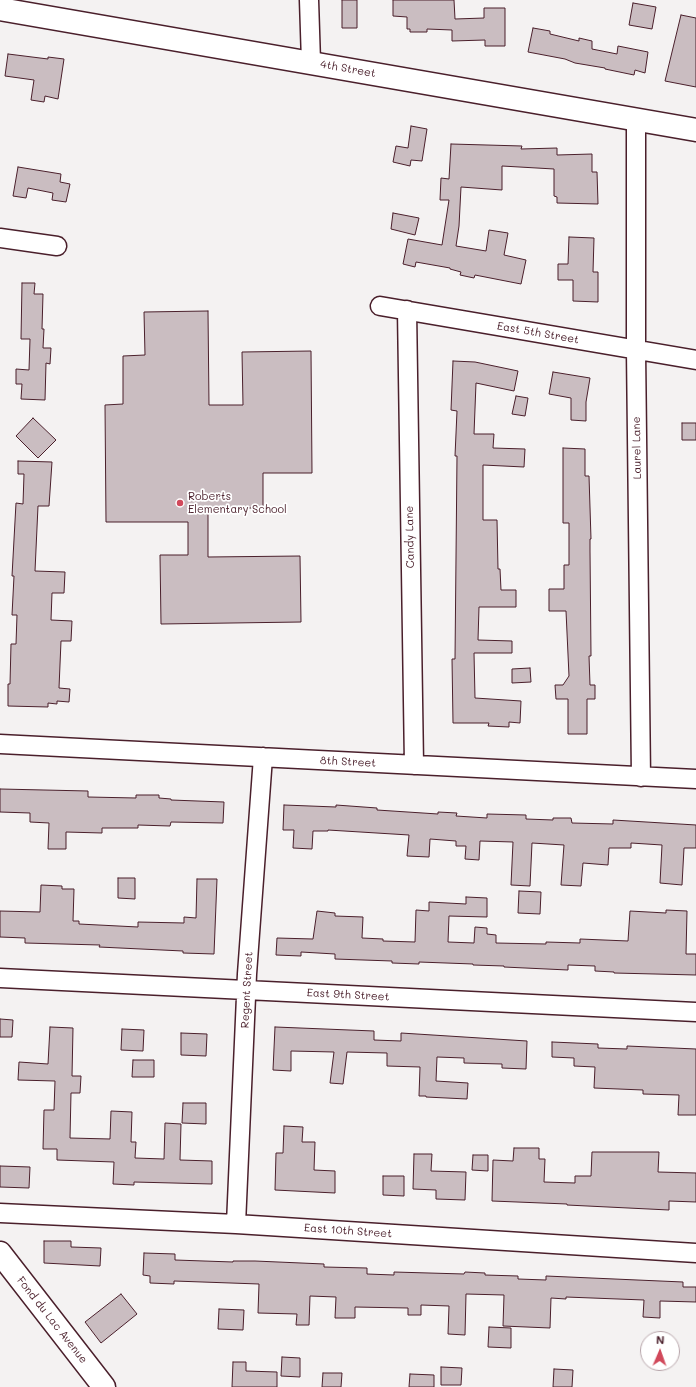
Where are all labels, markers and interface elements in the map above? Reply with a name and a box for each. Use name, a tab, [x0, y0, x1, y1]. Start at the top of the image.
street label: 4th Street	[319, 58, 377, 80]
street label: East 5th Street	[496, 319, 580, 347]
street label: Laurel Lane	[630, 416, 644, 480]
place label: Roberts Elementary School	[188, 490, 287, 516]
marker: Roberts Elementary School	[175, 498, 185, 508]
street label: Candy Lane	[403, 506, 417, 568]
street label: 8th Street	[320, 754, 376, 770]
street label: Regent Street	[238, 951, 256, 1029]
street label: East 9th Street	[306, 986, 390, 1004]
street label: East 10th Street	[304, 1221, 392, 1241]
street label: Fond du Lac Avenue	[14, 1274, 90, 1366]
north arrow	[640, 1331, 680, 1371]
text: N	[656, 1332, 665, 1347]

